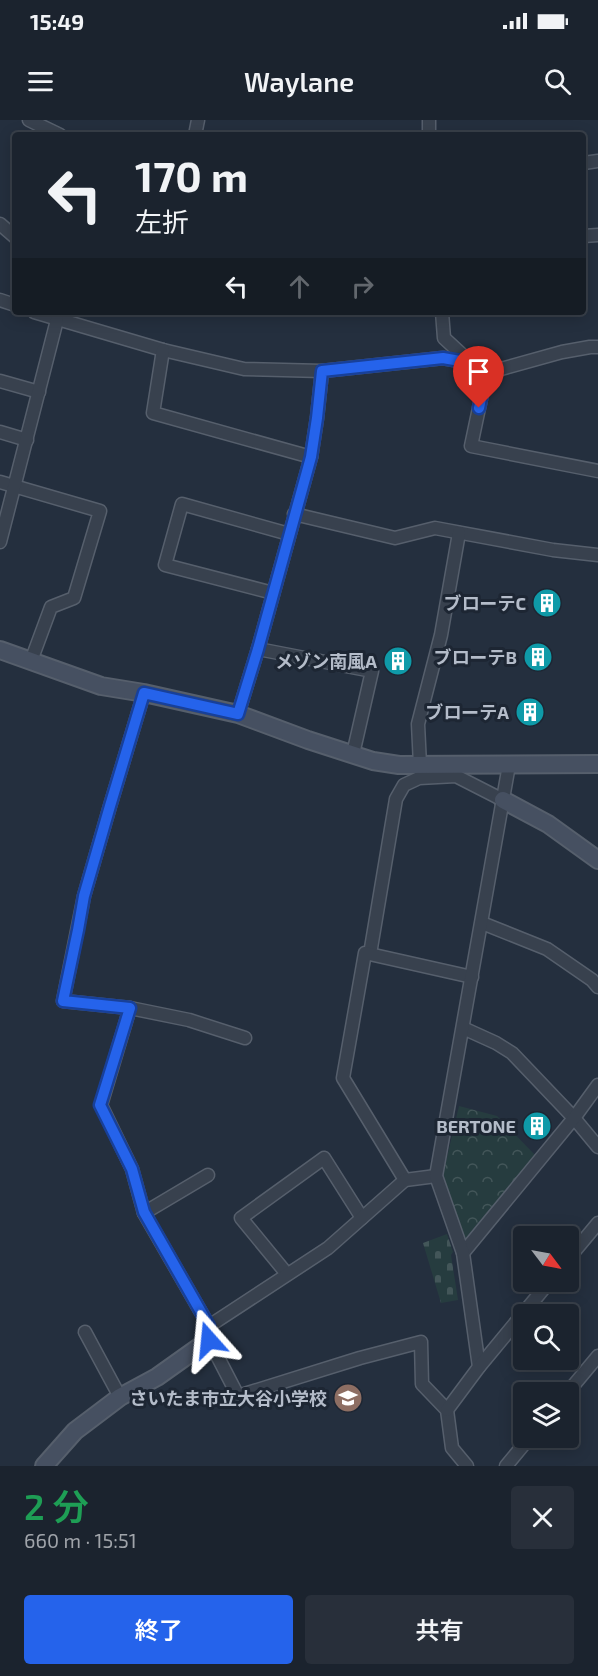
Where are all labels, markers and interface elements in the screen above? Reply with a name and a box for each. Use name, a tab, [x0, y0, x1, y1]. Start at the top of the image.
text: 15:49	[30, 8, 84, 34]
icon: menu	[24, 65, 57, 98]
text: Waylane	[244, 65, 354, 97]
icon: search	[541, 65, 574, 98]
text: 170 m	[135, 150, 248, 200]
icon: left	[36, 156, 114, 234]
text: 左折	[135, 205, 189, 237]
icon: left	[220, 270, 253, 303]
icon: ahead	[283, 270, 316, 303]
icon: right	[346, 270, 379, 303]
pin	[453, 346, 504, 408]
icon: arrive	[462, 355, 495, 388]
building icon: ブローテC	[531, 587, 563, 619]
place label: ブローテC	[443, 592, 526, 614]
building icon: ブローテB	[522, 641, 554, 673]
building icon: メゾン南風A	[382, 645, 414, 677]
place label: ブローテB	[433, 646, 517, 668]
place label: メゾン南風A	[275, 650, 377, 672]
building icon: ブローテA	[514, 696, 546, 728]
place label: ブローテA	[425, 701, 509, 723]
building icon: BERTONE	[521, 1110, 553, 1142]
place label: BERTONE	[436, 1115, 516, 1137]
north arrow	[513, 1226, 579, 1292]
map controls	[513, 1226, 579, 1448]
button: search	[513, 1304, 579, 1370]
position arrow	[177, 1308, 241, 1372]
school or university icon: さいたま市立大谷小学校	[332, 1382, 364, 1414]
button: layers	[513, 1382, 579, 1448]
place label: さいたま市立大谷小学校	[130, 1387, 327, 1409]
text: 2 分	[24, 1484, 89, 1527]
button: close	[511, 1486, 574, 1549]
text: 660 m · 15:51	[24, 1528, 137, 1552]
button: 終了	[24, 1595, 293, 1664]
button: 共有	[305, 1595, 574, 1664]

